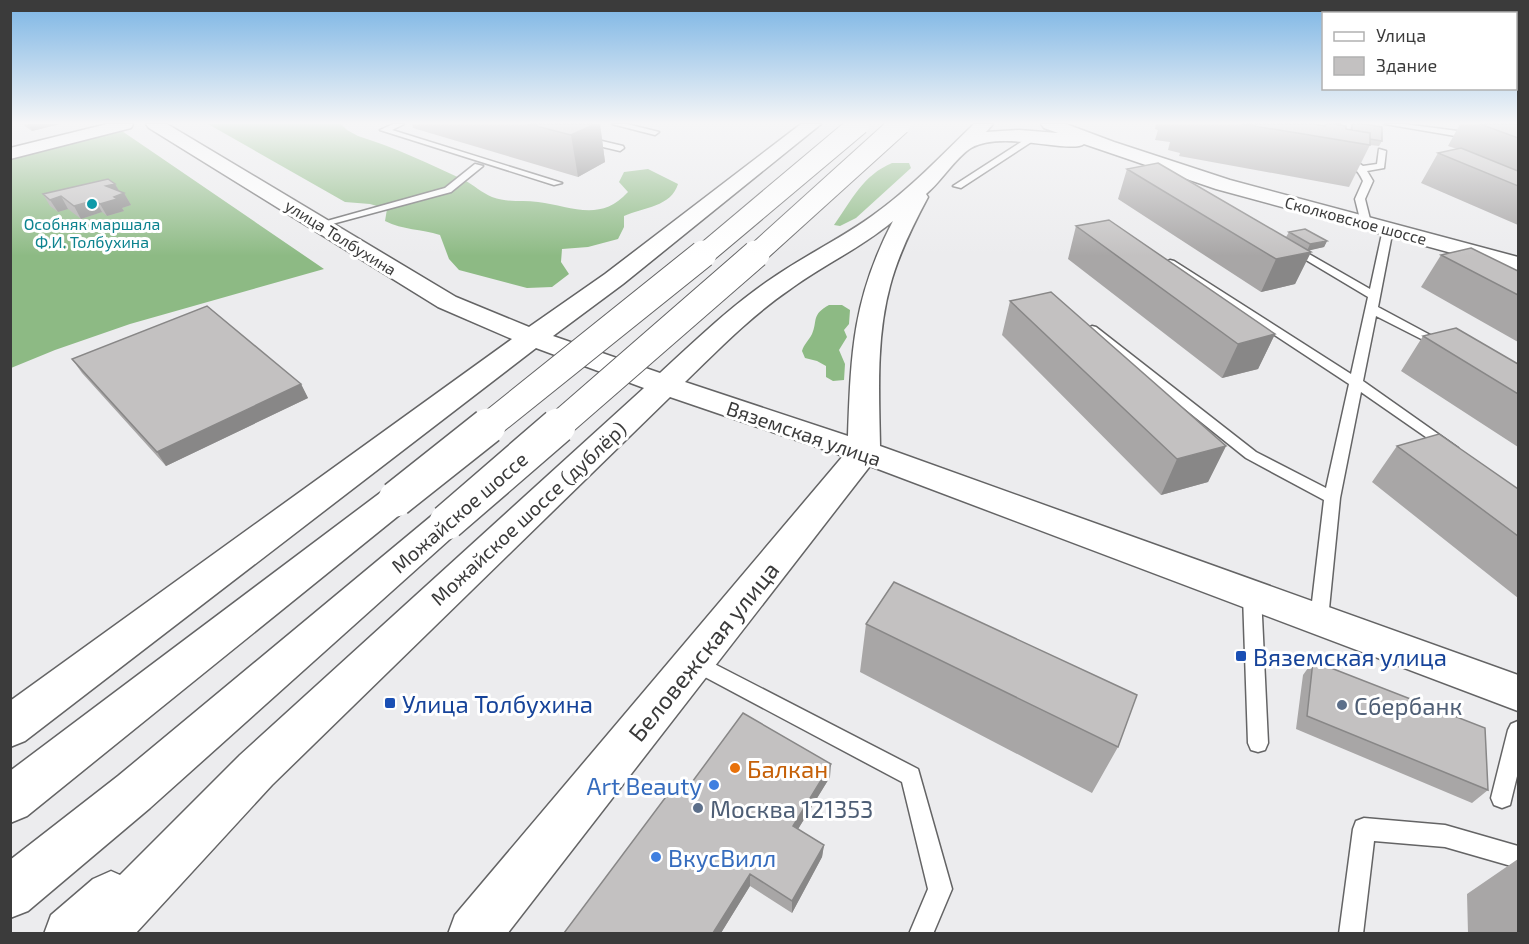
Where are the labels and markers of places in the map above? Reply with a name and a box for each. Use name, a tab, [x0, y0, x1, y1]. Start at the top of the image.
marker: Особняк маршала Ф.И. Толбухина	[85, 197, 99, 211]
place label: Особняк маршала Ф.И. Толбухина	[24, 214, 160, 252]
place label: Вяземская улица	[1253, 642, 1447, 672]
marker: Вяземская улица	[1234, 649, 1248, 663]
place label: Улица Толбухина	[402, 689, 593, 719]
place label: Сбербанк	[1354, 691, 1462, 720]
marker: Улица Толбухина	[383, 696, 397, 710]
marker: Сбербанк	[1335, 698, 1349, 712]
place label: Балкан	[747, 754, 828, 783]
marker: Балкан	[728, 761, 742, 775]
place label: Art Beauty	[586, 771, 702, 800]
marker: Art Beauty	[707, 778, 721, 792]
place label: Москва 121353	[710, 794, 873, 823]
marker: Москва 121353	[691, 801, 705, 815]
place label: ВкусВилл	[668, 843, 776, 873]
marker: ВкусВилл	[649, 850, 663, 864]

